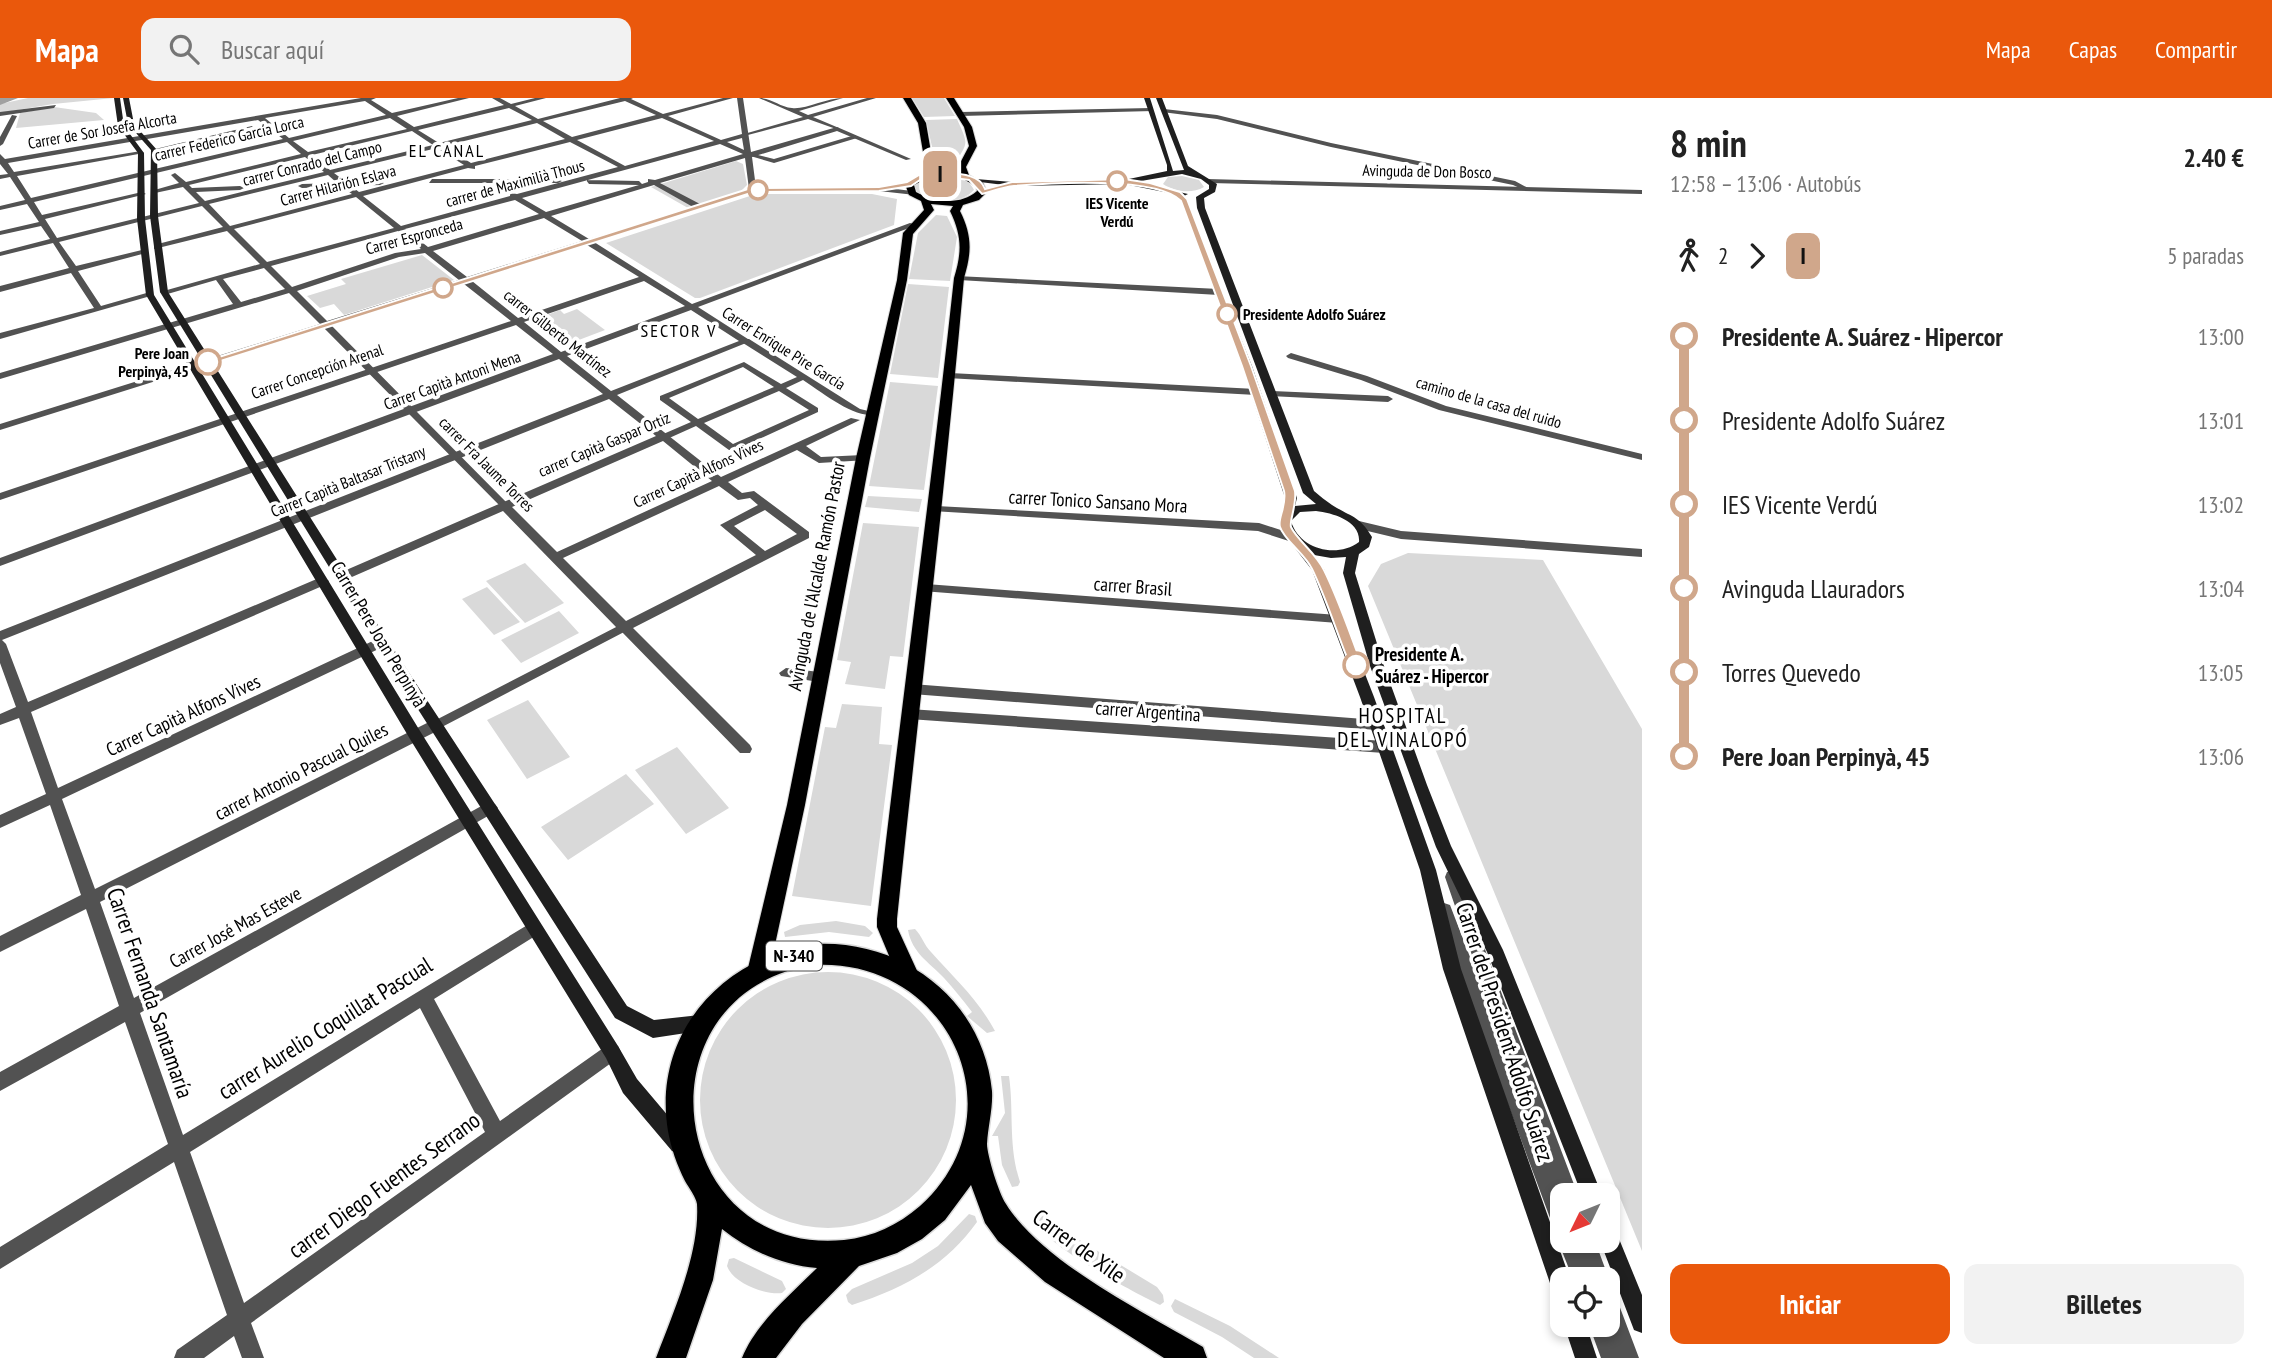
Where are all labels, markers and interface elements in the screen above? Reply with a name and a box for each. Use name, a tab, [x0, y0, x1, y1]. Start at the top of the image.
search box	[141, 18, 631, 81]
text: Mapa	[35, 28, 99, 71]
icon: search	[165, 30, 203, 68]
text: Buscar aquí	[221, 33, 324, 66]
text: Mapa	[1986, 34, 2031, 65]
text: Capas	[2069, 34, 2117, 65]
text: Compartir	[2155, 34, 2237, 65]
street label: Carrer de Sor Josefa Alcorta	[26, 107, 178, 153]
street label: carrer Federico García Lorca	[152, 111, 306, 165]
text: 8 min	[1670, 118, 1747, 167]
street label: carrer Conrado del Campo	[240, 136, 384, 190]
district label: EL CANAL	[409, 139, 485, 162]
text: 2.40 €	[2183, 141, 2244, 174]
line badge: I	[917, 151, 963, 197]
street label: carrer de Maximilià Thous	[443, 155, 587, 211]
text: I	[937, 158, 943, 189]
street label: Carrer Hilarión Eslava	[278, 160, 398, 210]
street label: Avinguda de Don Bosco	[1362, 160, 1492, 182]
text: 12:58 – 13:06 · Autobús	[1670, 169, 1861, 198]
marker: IES Vicente Verdú	[1107, 171, 1127, 191]
unlabelled marker	[748, 180, 768, 200]
place label: IES Vicente Verdú	[1085, 193, 1149, 231]
street label: Carrer Espronceda	[363, 213, 465, 259]
icon: walk	[1670, 237, 1708, 275]
icon: forward	[1738, 237, 1776, 275]
text: I	[1800, 240, 1806, 271]
text: 2	[1718, 241, 1728, 270]
text: 5 paradas	[2167, 241, 2244, 270]
unlabelled marker	[433, 278, 453, 298]
street label: carrer Gilberto Martínez	[500, 285, 616, 382]
street label: Carrer Enrique Pire García	[719, 302, 849, 394]
marker: Presidente Adolfo Suárez	[1217, 304, 1237, 324]
place label: Presidente Adolfo Suárez	[1243, 304, 1386, 324]
district label: SECTOR V	[641, 319, 717, 342]
text: Presidente A. Suárez - Hipercor	[1722, 320, 2003, 353]
text: 13:00	[2198, 322, 2244, 351]
street label: Carrer Concepción Arenal	[248, 339, 386, 403]
place label: Pere Joan Perpinyà, 45	[118, 343, 189, 381]
street label: Carrer Capità Antoni Mena	[381, 346, 523, 414]
marker: Pere Joan Perpinyà, 45	[195, 349, 221, 375]
street label: camino de la casa del ruido	[1414, 372, 1564, 432]
text: Presidente Adolfo Suárez	[1722, 404, 1945, 437]
text: 13:01	[2198, 406, 2244, 435]
street label: carrer Capità Gaspar Ortiz	[535, 407, 673, 481]
street label: carrer Fra Jaume Torres	[435, 412, 539, 516]
street label: Carrer Capità Alfons Vives	[630, 434, 766, 512]
street label: Carrer Capità Baltasar Tristany	[268, 441, 428, 521]
street label: Avinguda de l'Alcalde Ramón Pastor	[782, 458, 850, 693]
street label: carrer Tonico Sansano Mora	[1008, 484, 1188, 518]
text: IES Vicente Verdú	[1722, 488, 1878, 521]
text: 13:02	[2198, 490, 2244, 519]
street label: Carrer Pere Joan Perpinyà	[326, 557, 432, 711]
street label: carrer Brasil	[1093, 571, 1174, 601]
text: Avinguda Llauradors	[1722, 572, 1905, 605]
text: 13:04	[2198, 574, 2244, 603]
place label: Presidente A. Suárez - Hipercor	[1375, 642, 1489, 688]
marker: Presidente A. Suárez - Hipercor	[1343, 652, 1369, 678]
text: Torres Quevedo	[1722, 656, 1861, 689]
text: 13:05	[2198, 658, 2244, 687]
street label: Carrer Capità Alfons Vives	[102, 669, 264, 761]
street label: carrer Argentina	[1095, 695, 1201, 727]
district label: HOSPITAL DEL VINALOPÓ	[1337, 702, 1469, 753]
street label: carrer Antonio Pascual Quiles	[210, 717, 392, 825]
text: Pere Joan Perpinyà, 45	[1722, 740, 1931, 773]
text: 13:06	[2198, 742, 2244, 771]
street label: Carrer José Mas Esteve	[165, 881, 305, 973]
street label: Carrer Fernanda Santamaría	[101, 884, 200, 1102]
street label: Carrer del President Adolfo Suárez	[1450, 899, 1561, 1165]
road number: N-340	[766, 942, 822, 970]
street label: carrer Aurelio Coquillat Pascual	[212, 949, 438, 1105]
street label: carrer Diego Fuentes Serrano	[282, 1105, 485, 1264]
north arrow	[1550, 1183, 1620, 1253]
map controls	[1550, 1183, 1620, 1337]
street label: Carrer de Xile	[1027, 1202, 1131, 1289]
button: Iniciar	[1670, 1264, 1950, 1344]
button: Billetes	[1964, 1264, 2244, 1344]
button: locate	[1550, 1267, 1620, 1337]

